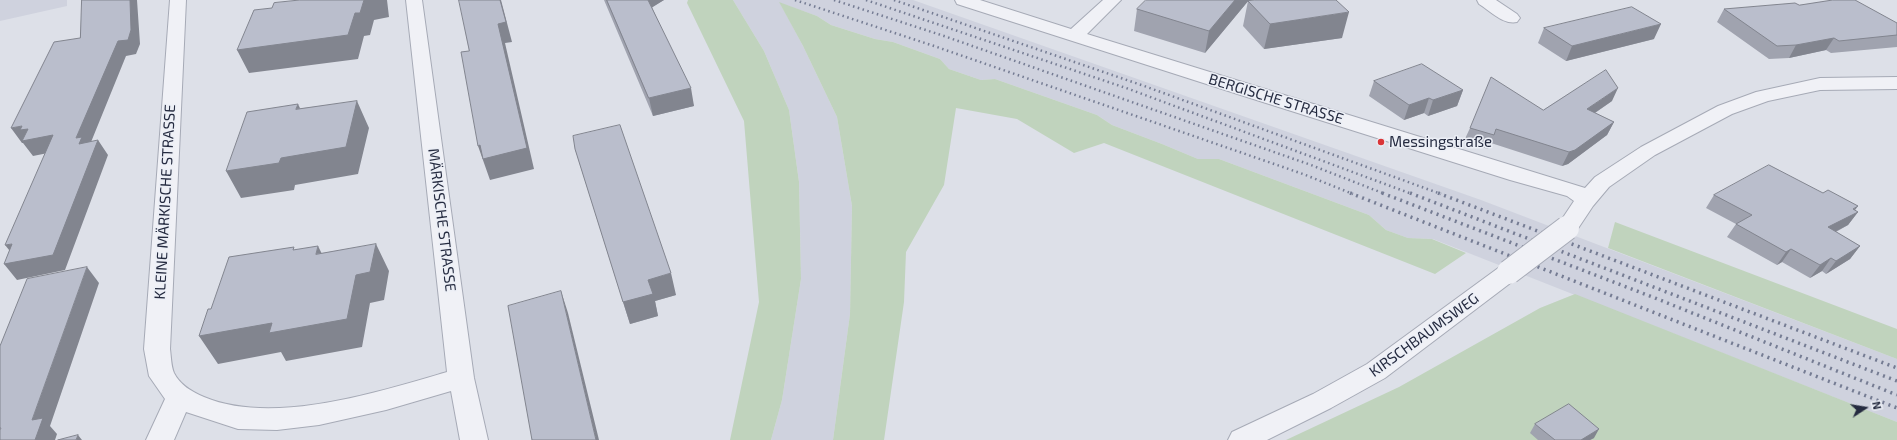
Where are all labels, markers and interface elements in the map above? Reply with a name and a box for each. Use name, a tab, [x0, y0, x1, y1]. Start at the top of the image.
street label: BERGISCHE STRASSE	[1206, 70, 1346, 128]
street label: KLEINE MÄRKISCHE STRASSE	[151, 104, 179, 300]
place label: Messingstraße	[1389, 133, 1492, 151]
marker: Messingstraße	[1376, 137, 1386, 147]
street label: MÄRKISCHE STRASSE	[424, 147, 460, 293]
street label: KIRSCHBAUMSWEG	[1366, 289, 1482, 381]
north arrow	[1845, 388, 1885, 428]
text: N	[1870, 400, 1884, 411]

